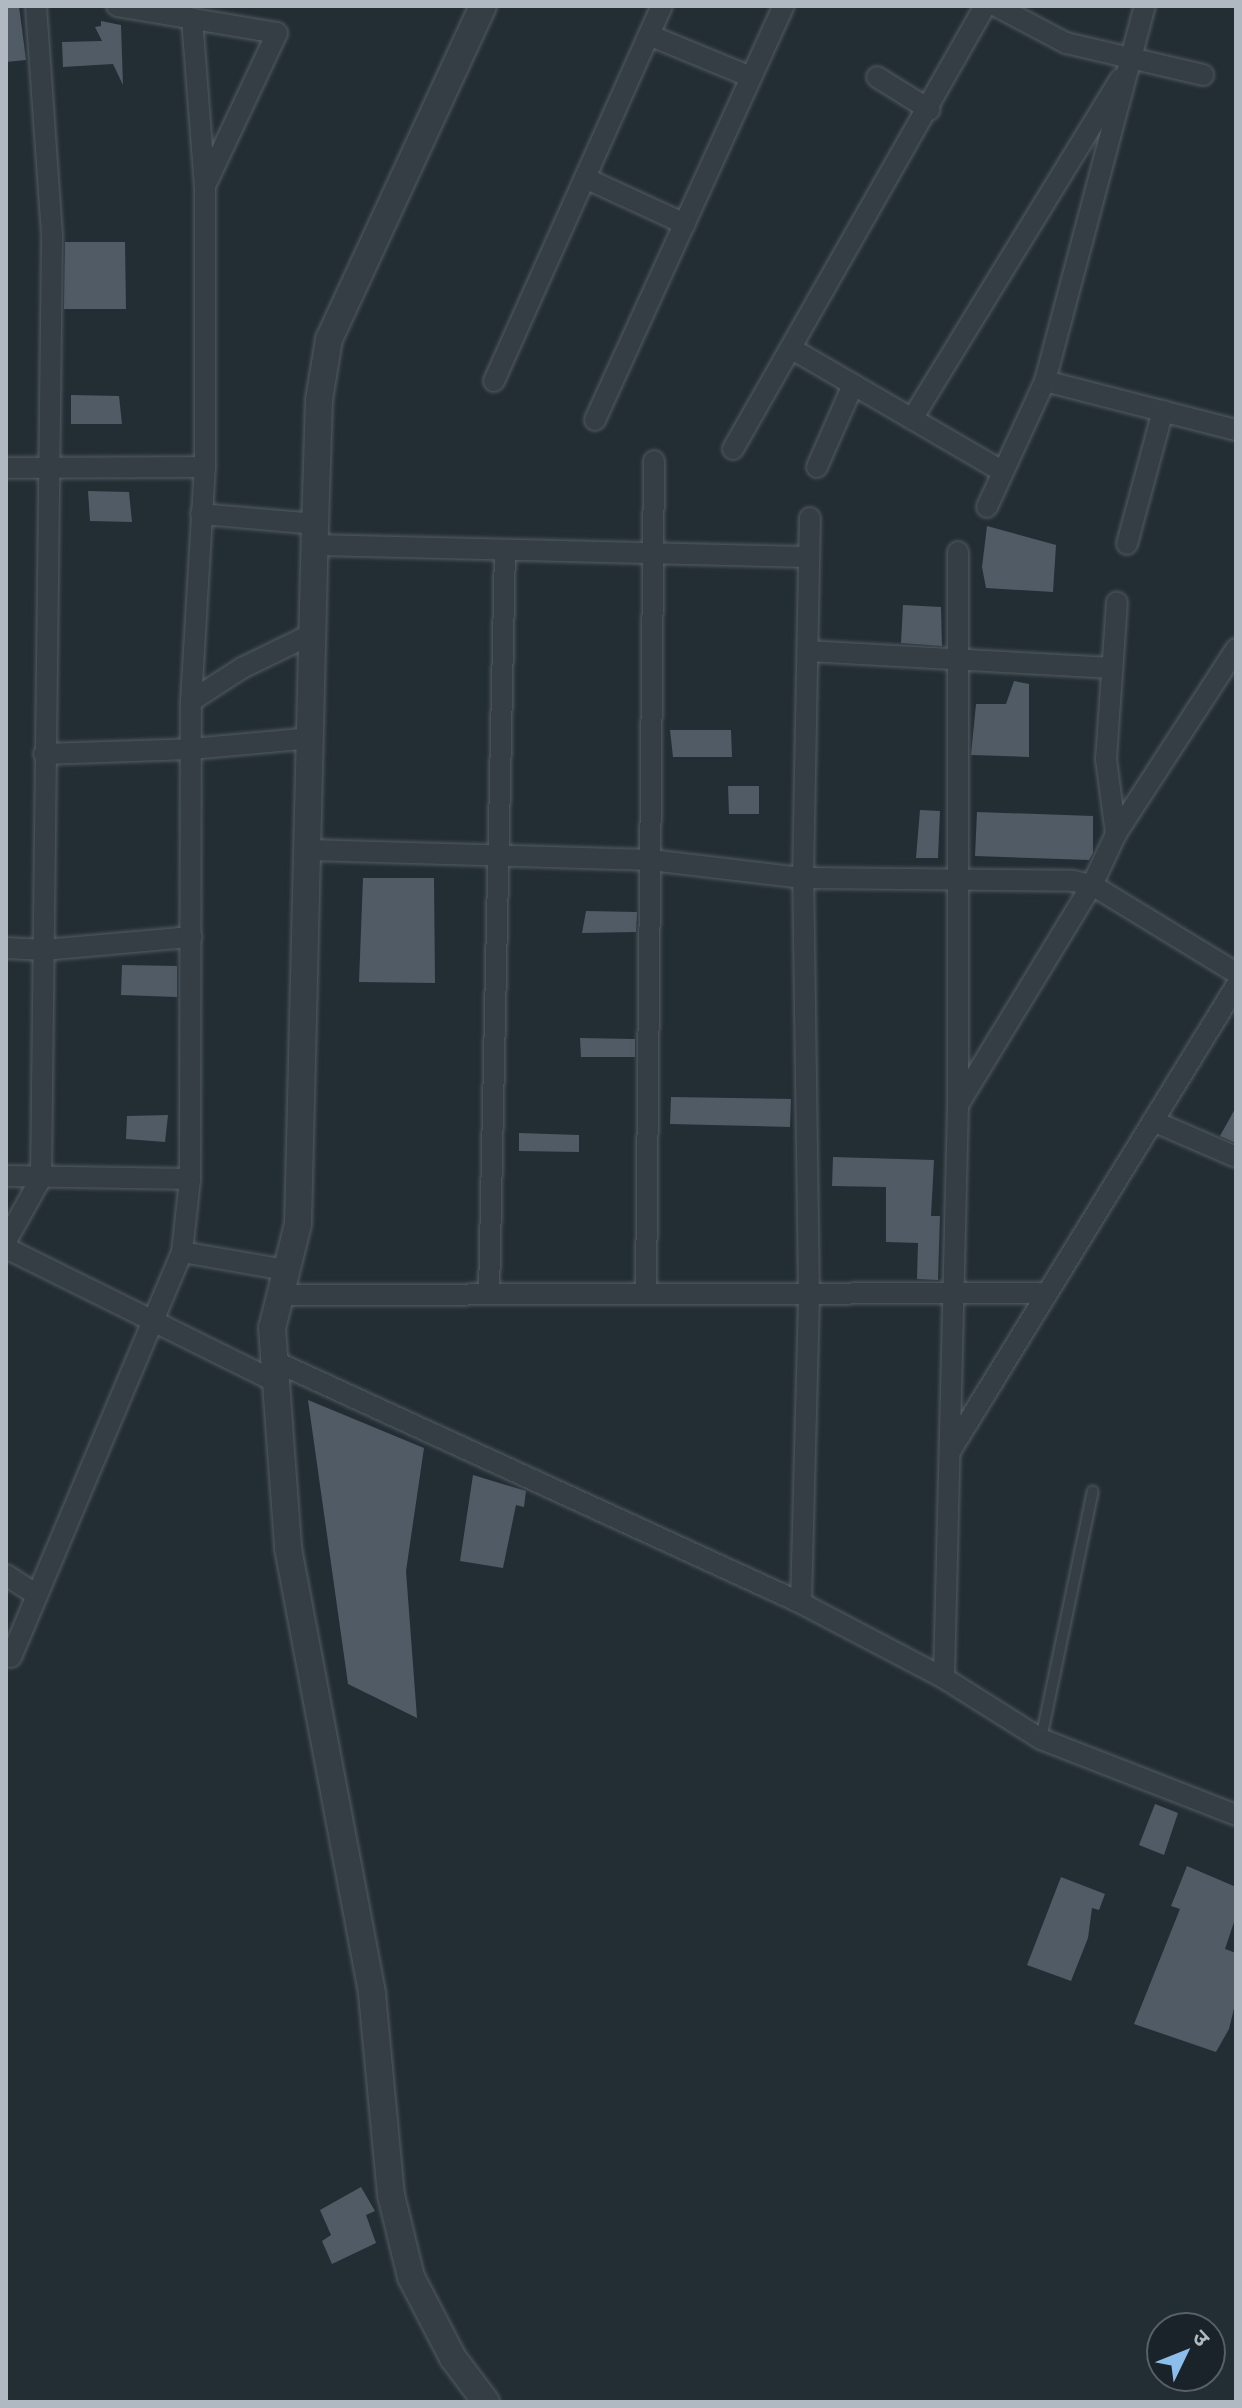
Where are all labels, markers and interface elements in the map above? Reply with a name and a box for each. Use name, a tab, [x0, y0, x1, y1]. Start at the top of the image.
north arrow	[1146, 2312, 1226, 2392]
text: उ	[1187, 2322, 1217, 2352]

